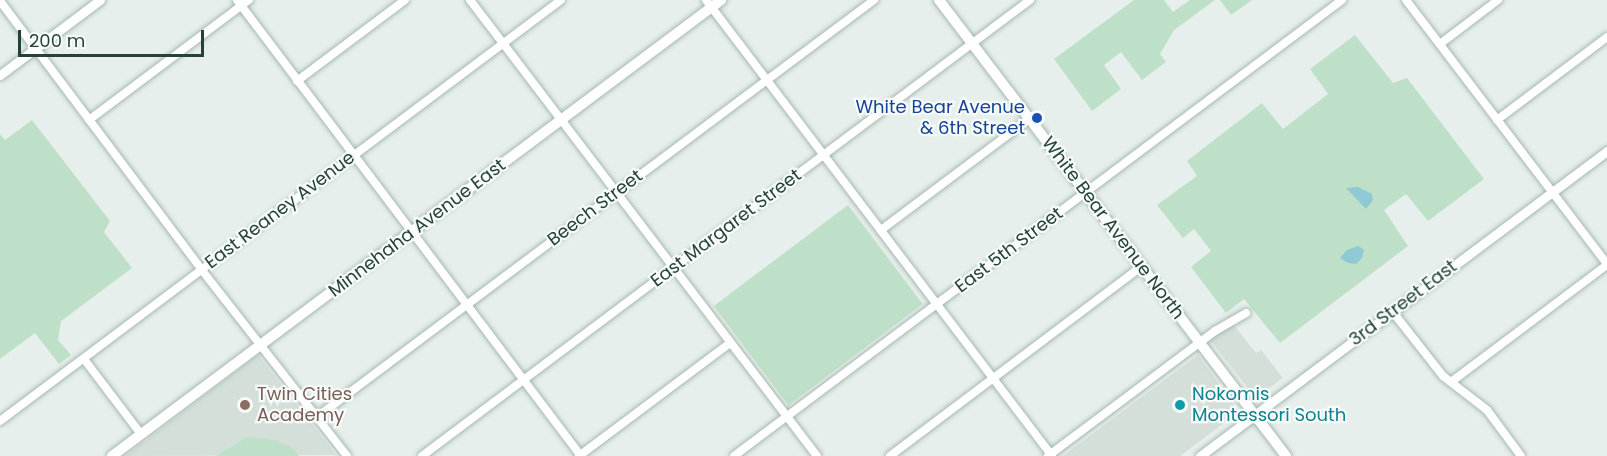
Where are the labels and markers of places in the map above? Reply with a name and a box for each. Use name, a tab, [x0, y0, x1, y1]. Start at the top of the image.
place label: White Bear Avenue & 6th Street	[855, 97, 1025, 140]
marker: White Bear Avenue & 6th Street	[1030, 111, 1044, 125]
place label: Twin Cities Academy	[257, 384, 352, 426]
place label: Nokomis Montessori South	[1192, 384, 1346, 426]
marker: Twin Cities Academy	[238, 398, 252, 412]
marker: Nokomis Montessori South	[1173, 398, 1187, 412]

